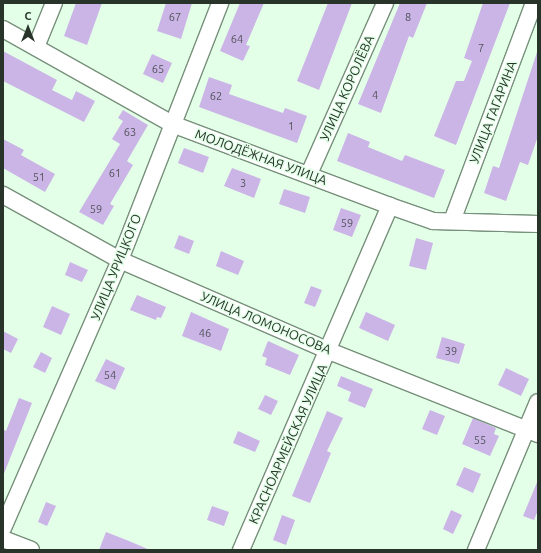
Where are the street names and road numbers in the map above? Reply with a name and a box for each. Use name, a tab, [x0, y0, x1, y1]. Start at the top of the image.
street label: УЛИЦА КОРОЛЁВА	[317, 33, 377, 143]
street label: УЛИЦА ГАГАРИНА	[466, 58, 520, 166]
street label: МОЛОДЁЖНАЯ УЛИЦА	[193, 126, 329, 188]
street label: УЛИЦА УРИЦКОГО	[88, 212, 144, 322]
street label: УЛИЦА ЛОМОНОСОВА	[198, 288, 334, 358]
street label: КРАСНОАРМЕЙСКАЯ УЛИЦА	[246, 362, 330, 526]

